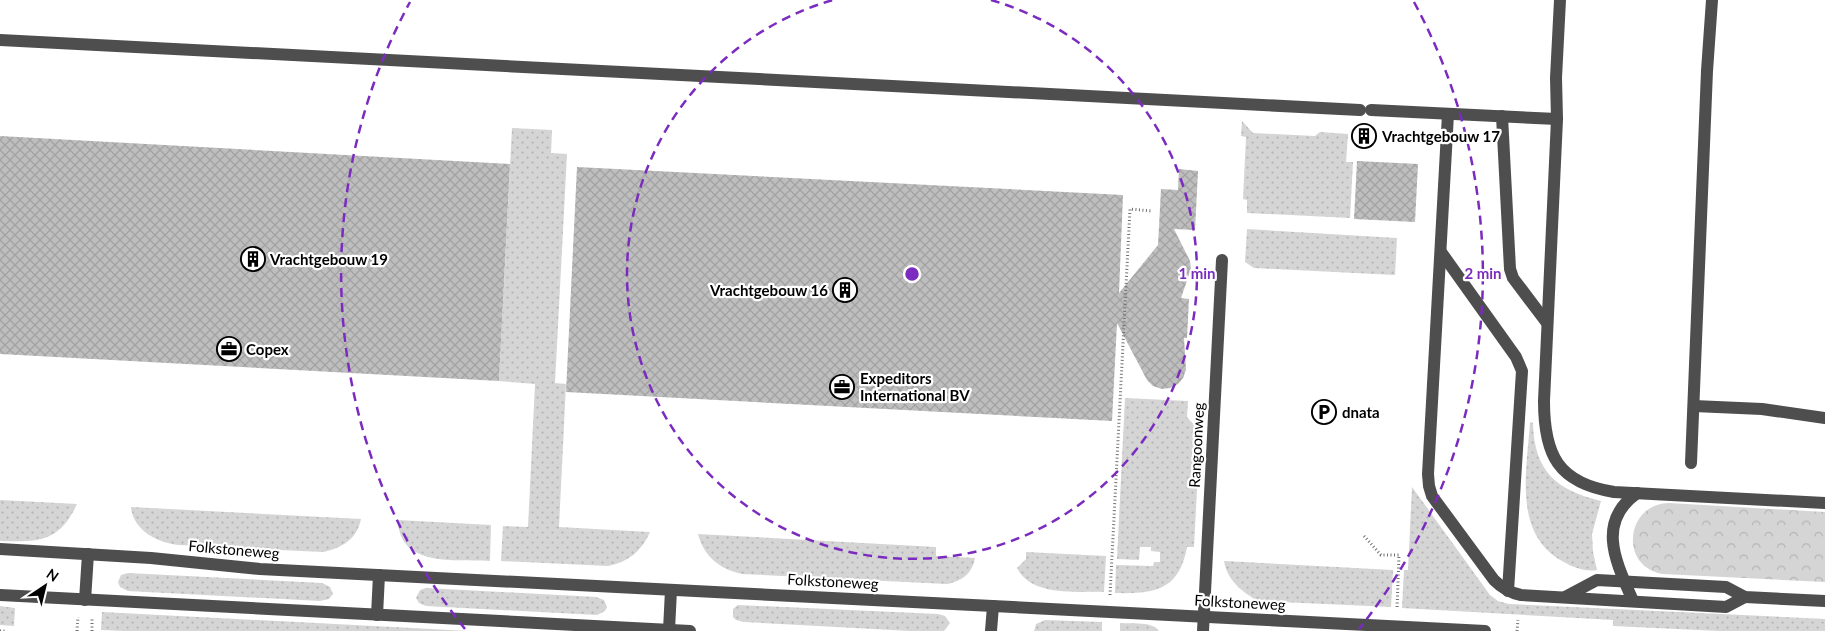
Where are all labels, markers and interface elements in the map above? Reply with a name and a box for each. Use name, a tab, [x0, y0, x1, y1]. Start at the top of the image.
building icon: Vrachtgebouw 17	[1351, 123, 1377, 149]
place label: Vrachtgebouw 17	[1381, 127, 1500, 145]
building icon: Vrachtgebouw 19	[240, 246, 266, 272]
place label: Vrachtgebouw 19	[269, 250, 388, 268]
text: 1 min	[1178, 264, 1216, 282]
text: 2 min	[1464, 264, 1502, 282]
centre of rings	[903, 265, 921, 283]
building icon: Vrachtgebouw 16	[832, 277, 858, 303]
place label: Vrachtgebouw 16	[709, 281, 828, 299]
office icon: Copex	[216, 336, 242, 362]
place label: Copex	[246, 340, 289, 358]
place label: Expeditors International BV	[860, 369, 970, 404]
office icon: Expeditors International BV	[829, 374, 855, 400]
parking icon: dnata	[1311, 399, 1337, 425]
street label: Rangoonweg	[1185, 402, 1207, 488]
place label: dnata	[1342, 403, 1380, 421]
street label: Folkstoneweg	[188, 536, 281, 562]
north arrow	[20, 561, 70, 611]
text: N	[43, 565, 62, 585]
street label: Folkstoneweg	[787, 570, 879, 592]
street label: Folkstoneweg	[1194, 591, 1286, 613]

